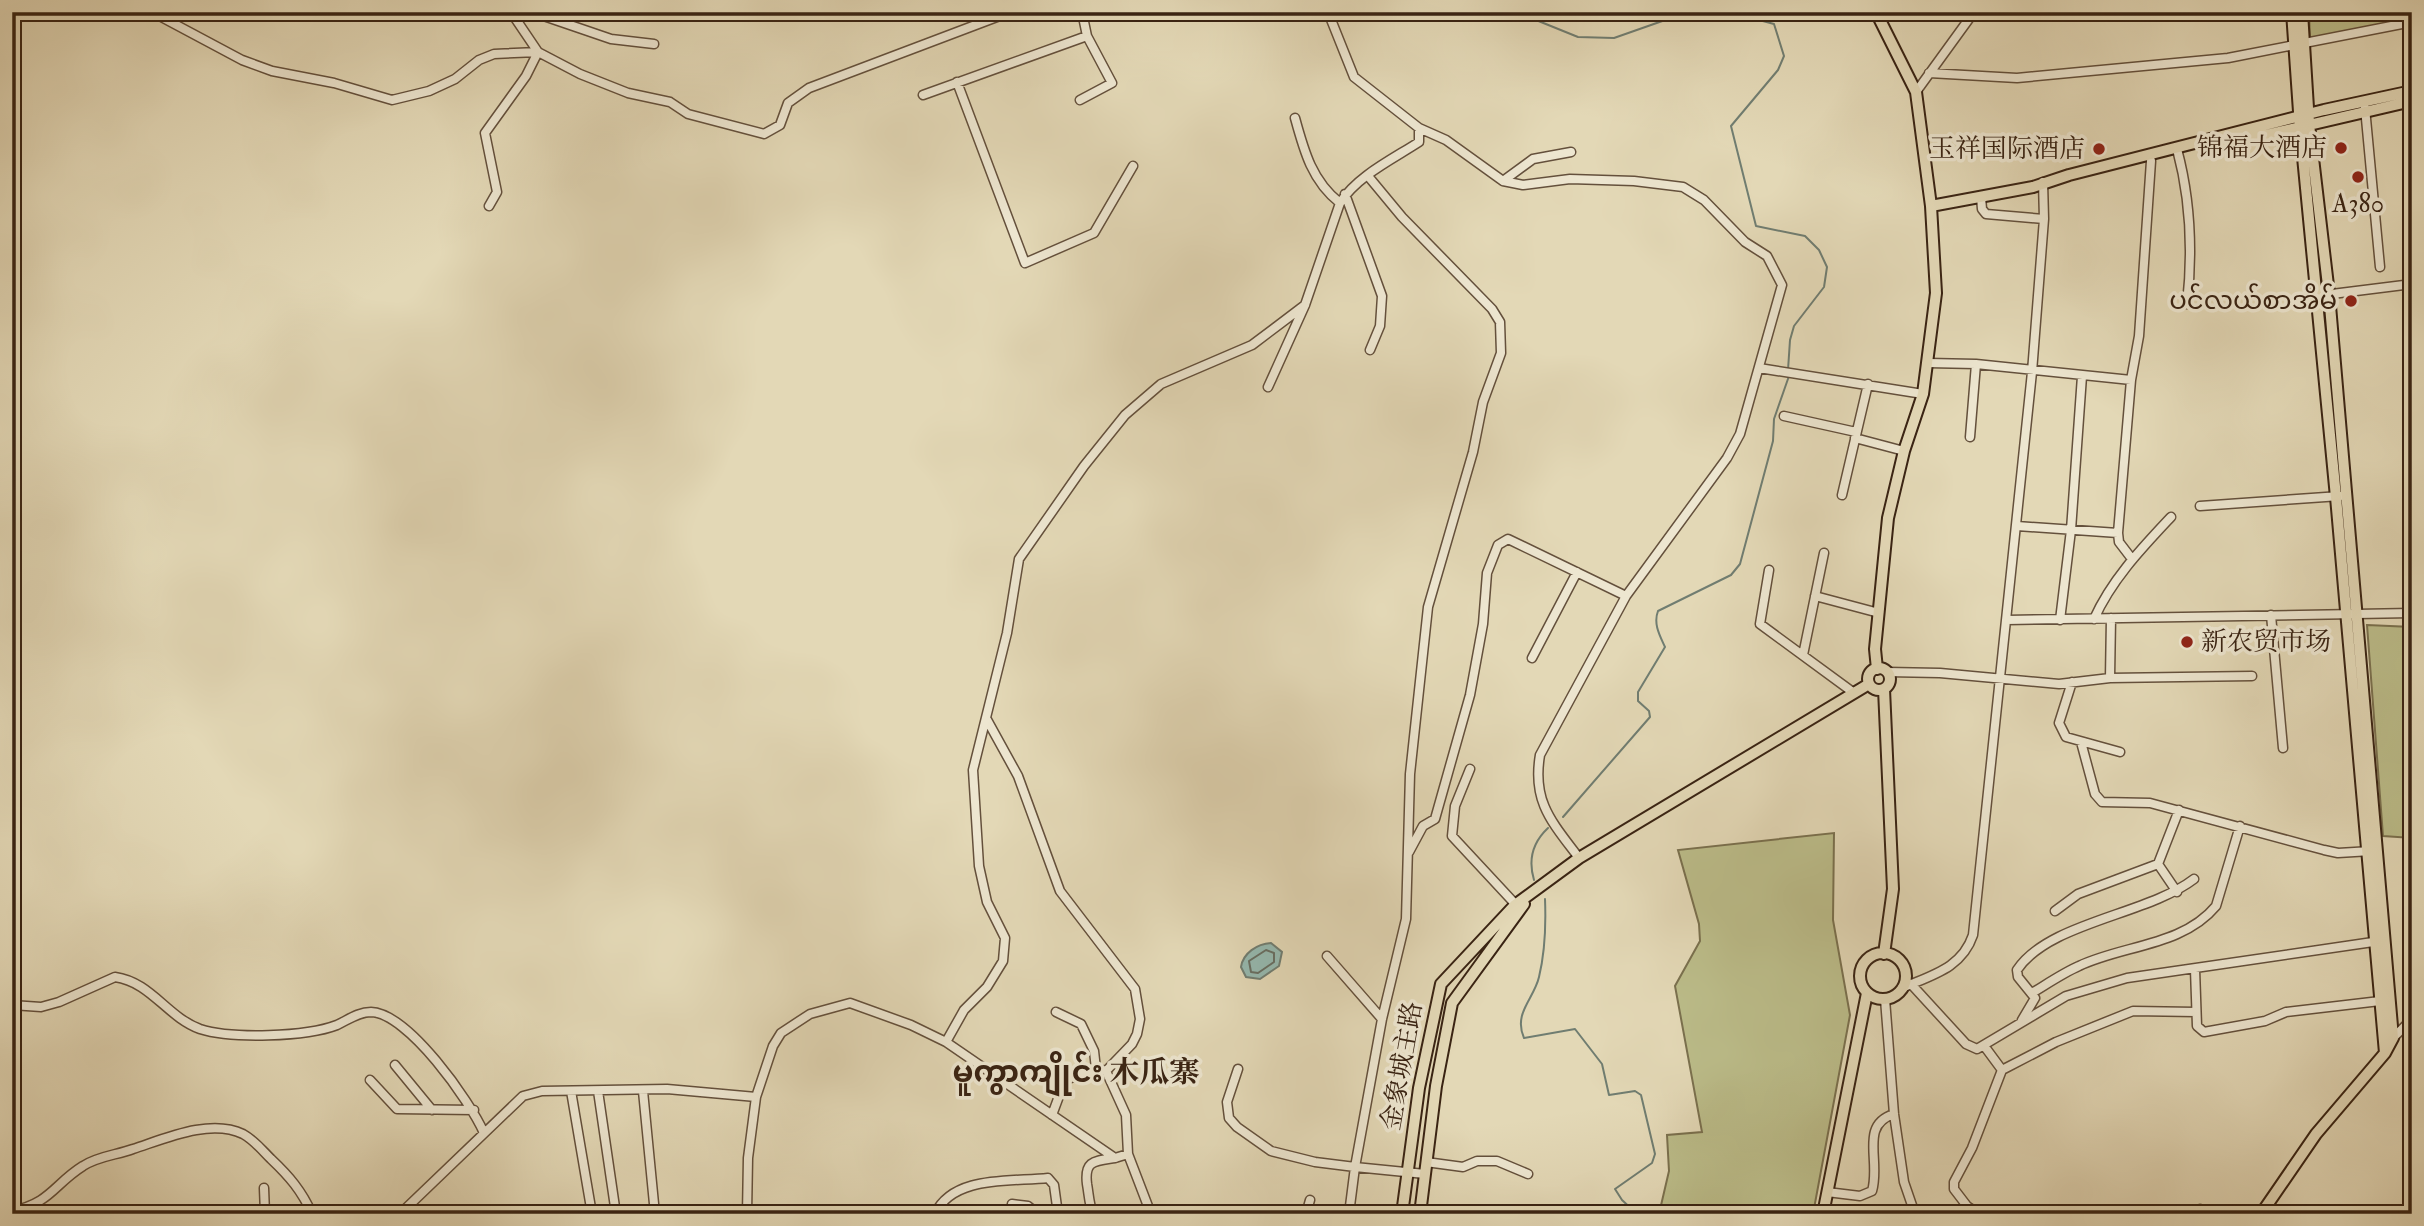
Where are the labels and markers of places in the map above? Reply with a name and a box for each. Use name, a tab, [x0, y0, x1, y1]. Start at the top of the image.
place label: 锦福大酒店	[2197, 132, 2327, 164]
place label: 玉祥国际酒店	[1929, 133, 2085, 165]
marker: 锦福大酒店	[2333, 140, 2349, 156]
marker: 玉祥国际酒店	[2091, 141, 2107, 157]
marker: A380	[2350, 169, 2366, 185]
place label: A380	[2331, 188, 2384, 220]
place label: ပင်လယ်စာအိမ်	[2169, 283, 2337, 317]
marker: ပင်လယ်စာအိမ်	[2343, 293, 2359, 309]
place label: 新农贸市场	[2201, 626, 2331, 658]
marker: 新农贸市场	[2179, 634, 2195, 650]

